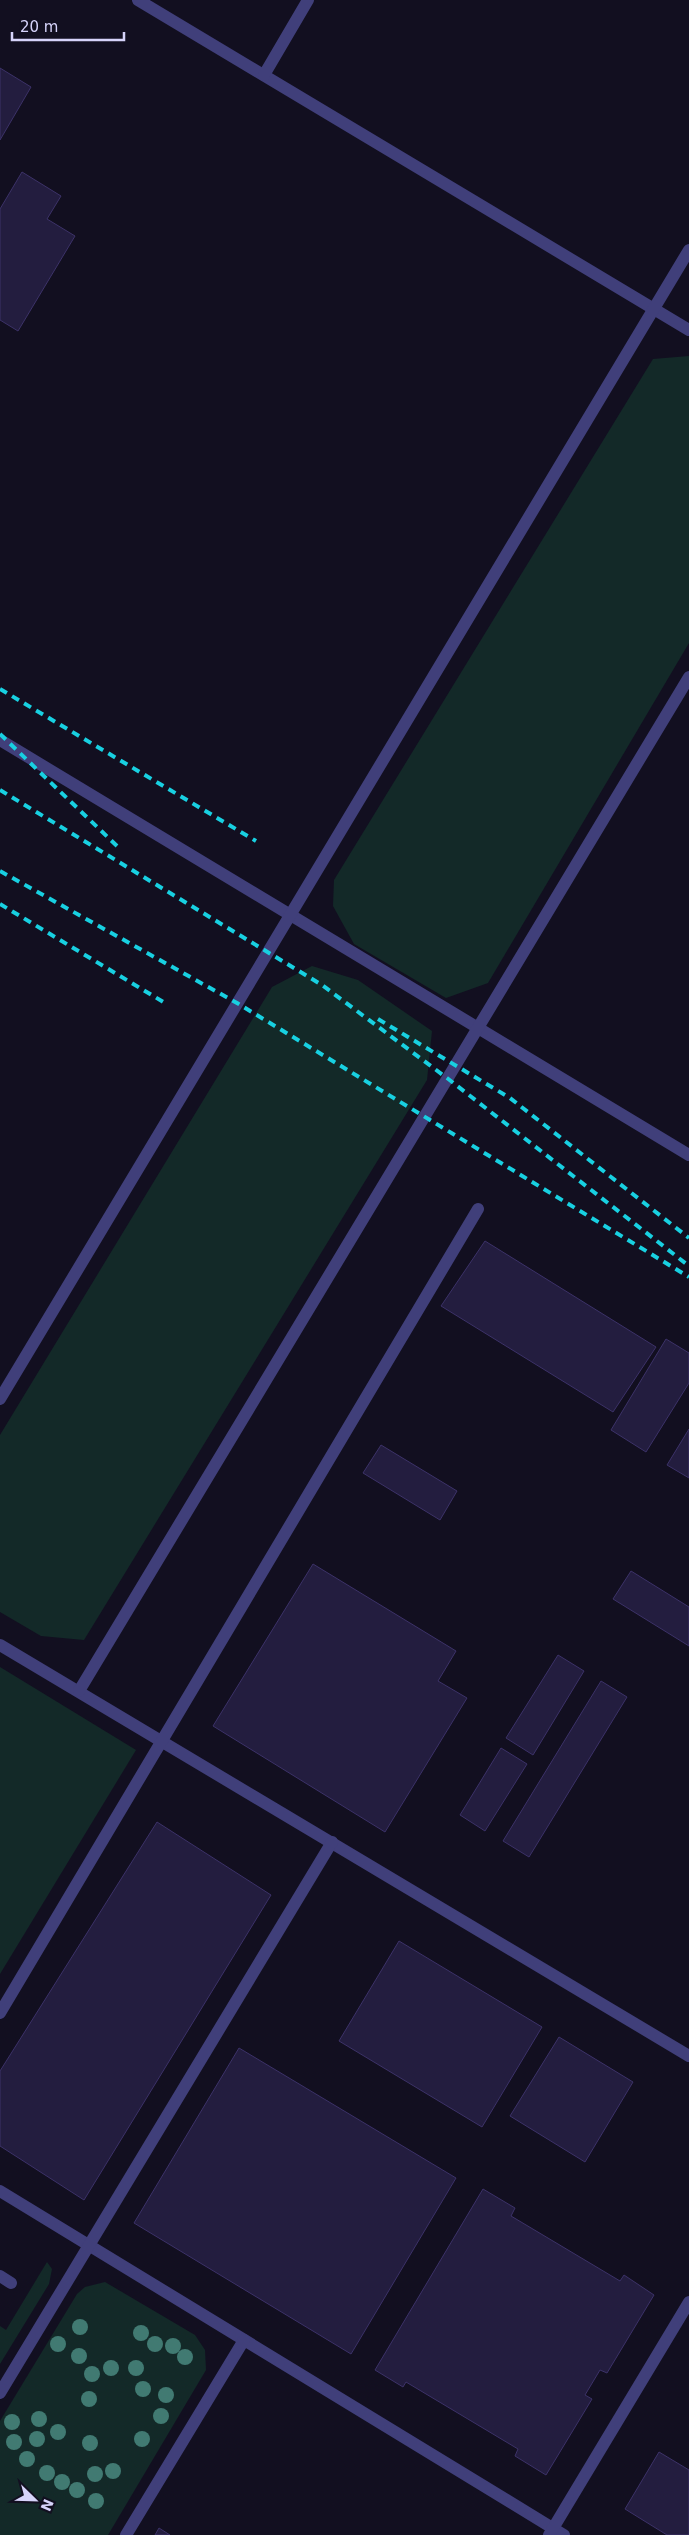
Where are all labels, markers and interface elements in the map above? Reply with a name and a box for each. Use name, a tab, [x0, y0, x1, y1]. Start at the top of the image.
scale bar	[12, 10, 125, 42]
text: 20 m	[20, 18, 58, 36]
north arrow	[10, 2475, 60, 2525]
text: N	[37, 2497, 57, 2514]

